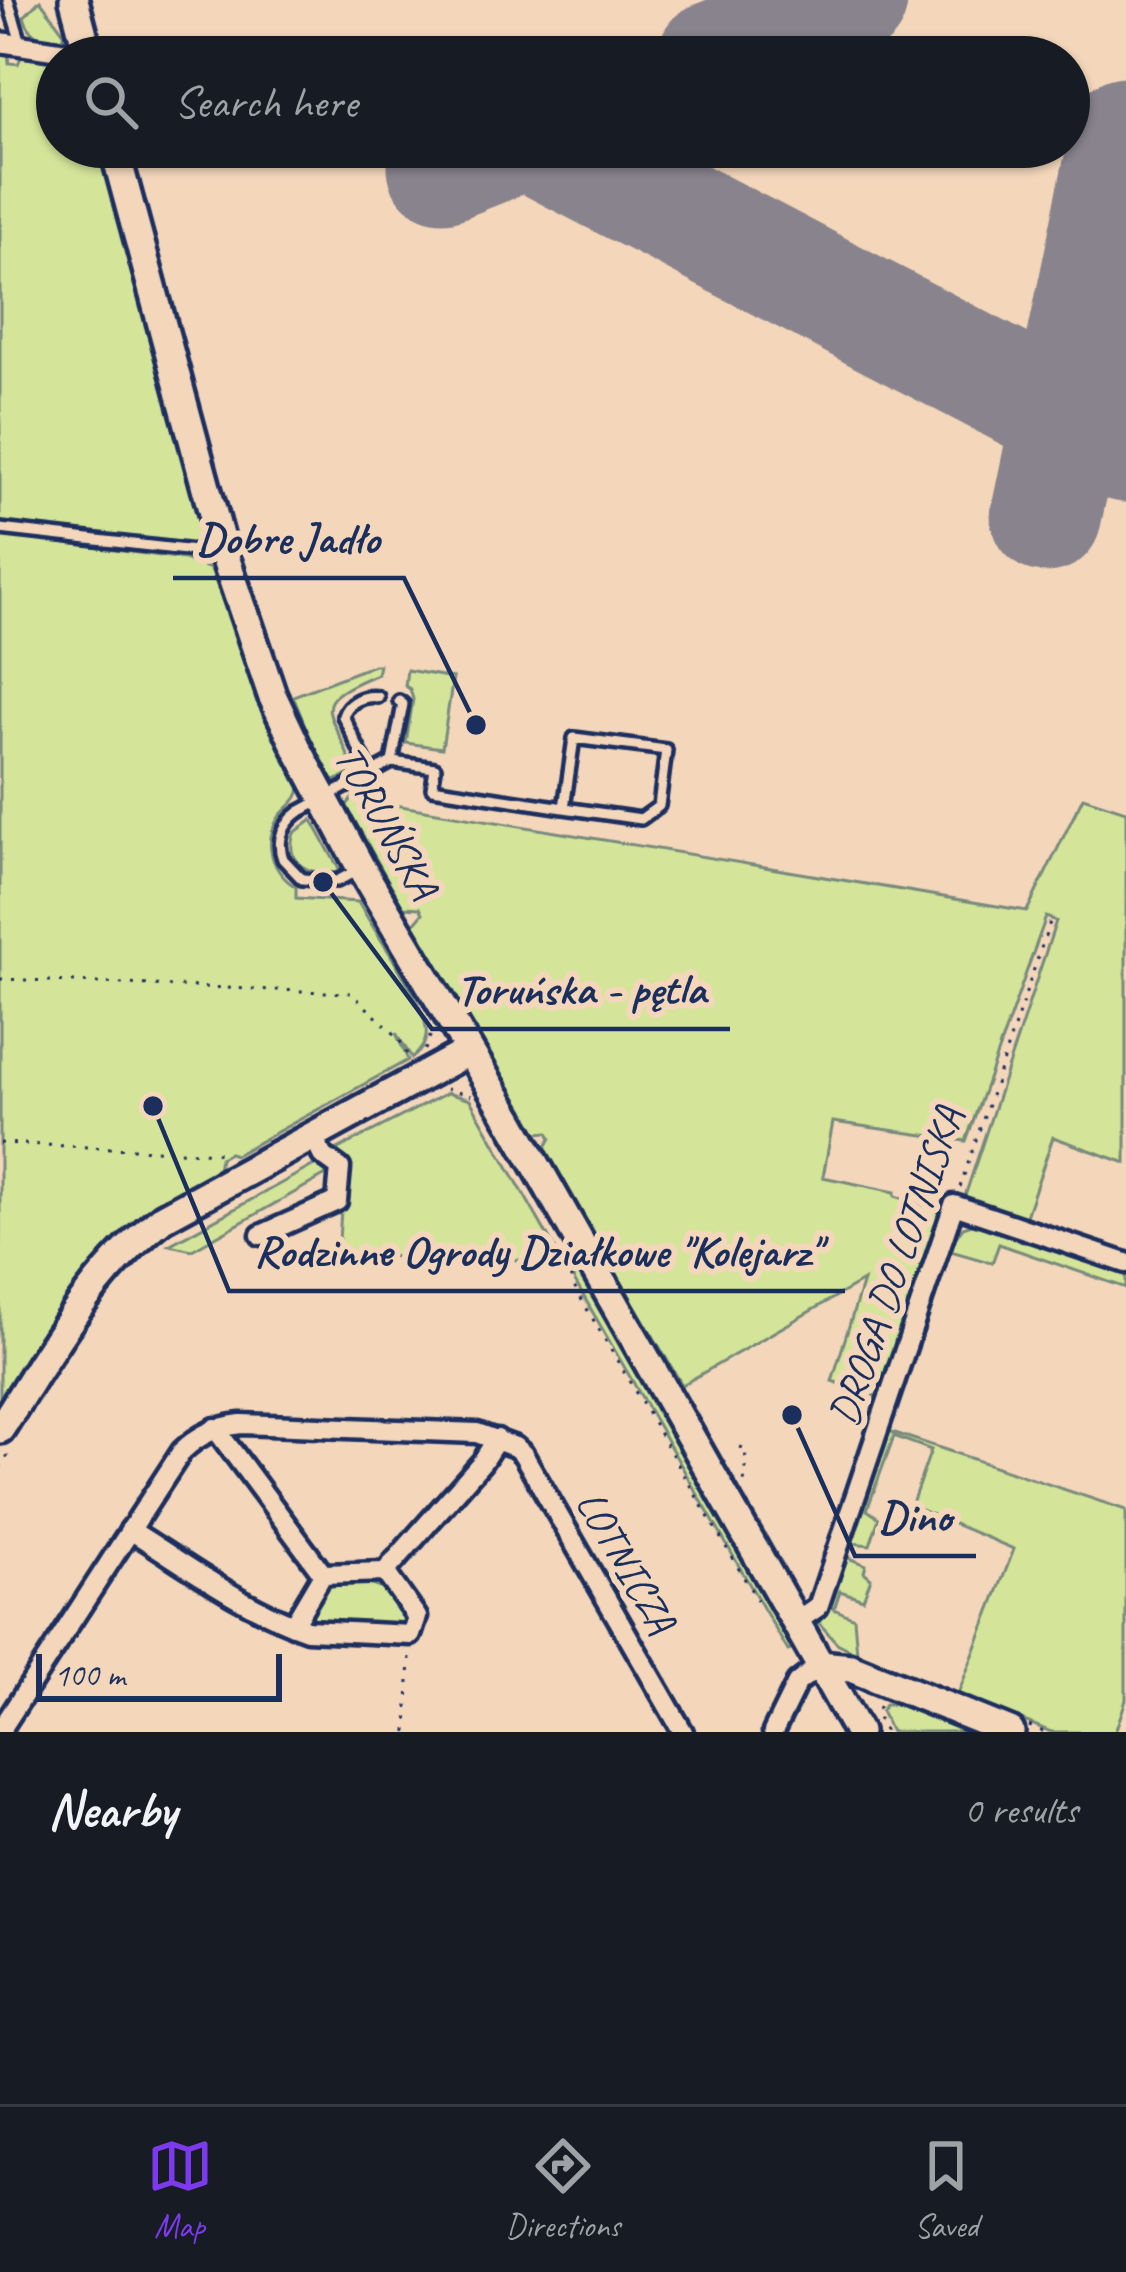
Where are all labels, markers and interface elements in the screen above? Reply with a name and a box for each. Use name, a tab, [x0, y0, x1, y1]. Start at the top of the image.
search box	[36, 36, 1090, 168]
icon: search	[78, 69, 144, 135]
text: Search here	[174, 74, 357, 131]
callout: Dobre Jadło	[173, 497, 404, 578]
text: Dobre Jadło	[197, 510, 382, 567]
street label: TORUŃSKA	[322, 736, 451, 910]
callout: Toruńska - pętla	[432, 948, 730, 1029]
text: Toruńska - pętla	[456, 961, 710, 1018]
street label: DROGA DO LOTNISKA	[817, 1099, 976, 1432]
callout: Rodzinne Ogrody Działkowe "Kolejarz"	[229, 1210, 845, 1291]
text: Rodzinne Ogrody Działkowe "Kolejarz"	[254, 1223, 829, 1280]
callout: Dino	[855, 1475, 976, 1556]
street label: LOTNICZA	[564, 1481, 689, 1644]
text: Dino	[879, 1488, 955, 1545]
scale bar	[36, 1648, 282, 1701]
text: 100 m	[54, 1654, 125, 1696]
text: Nearby	[48, 1778, 176, 1842]
text: 0 results	[964, 1786, 1078, 1835]
tab: Map	[147, 2133, 213, 2247]
tab: Directions	[506, 2133, 620, 2247]
tab: Saved	[913, 2133, 979, 2247]

